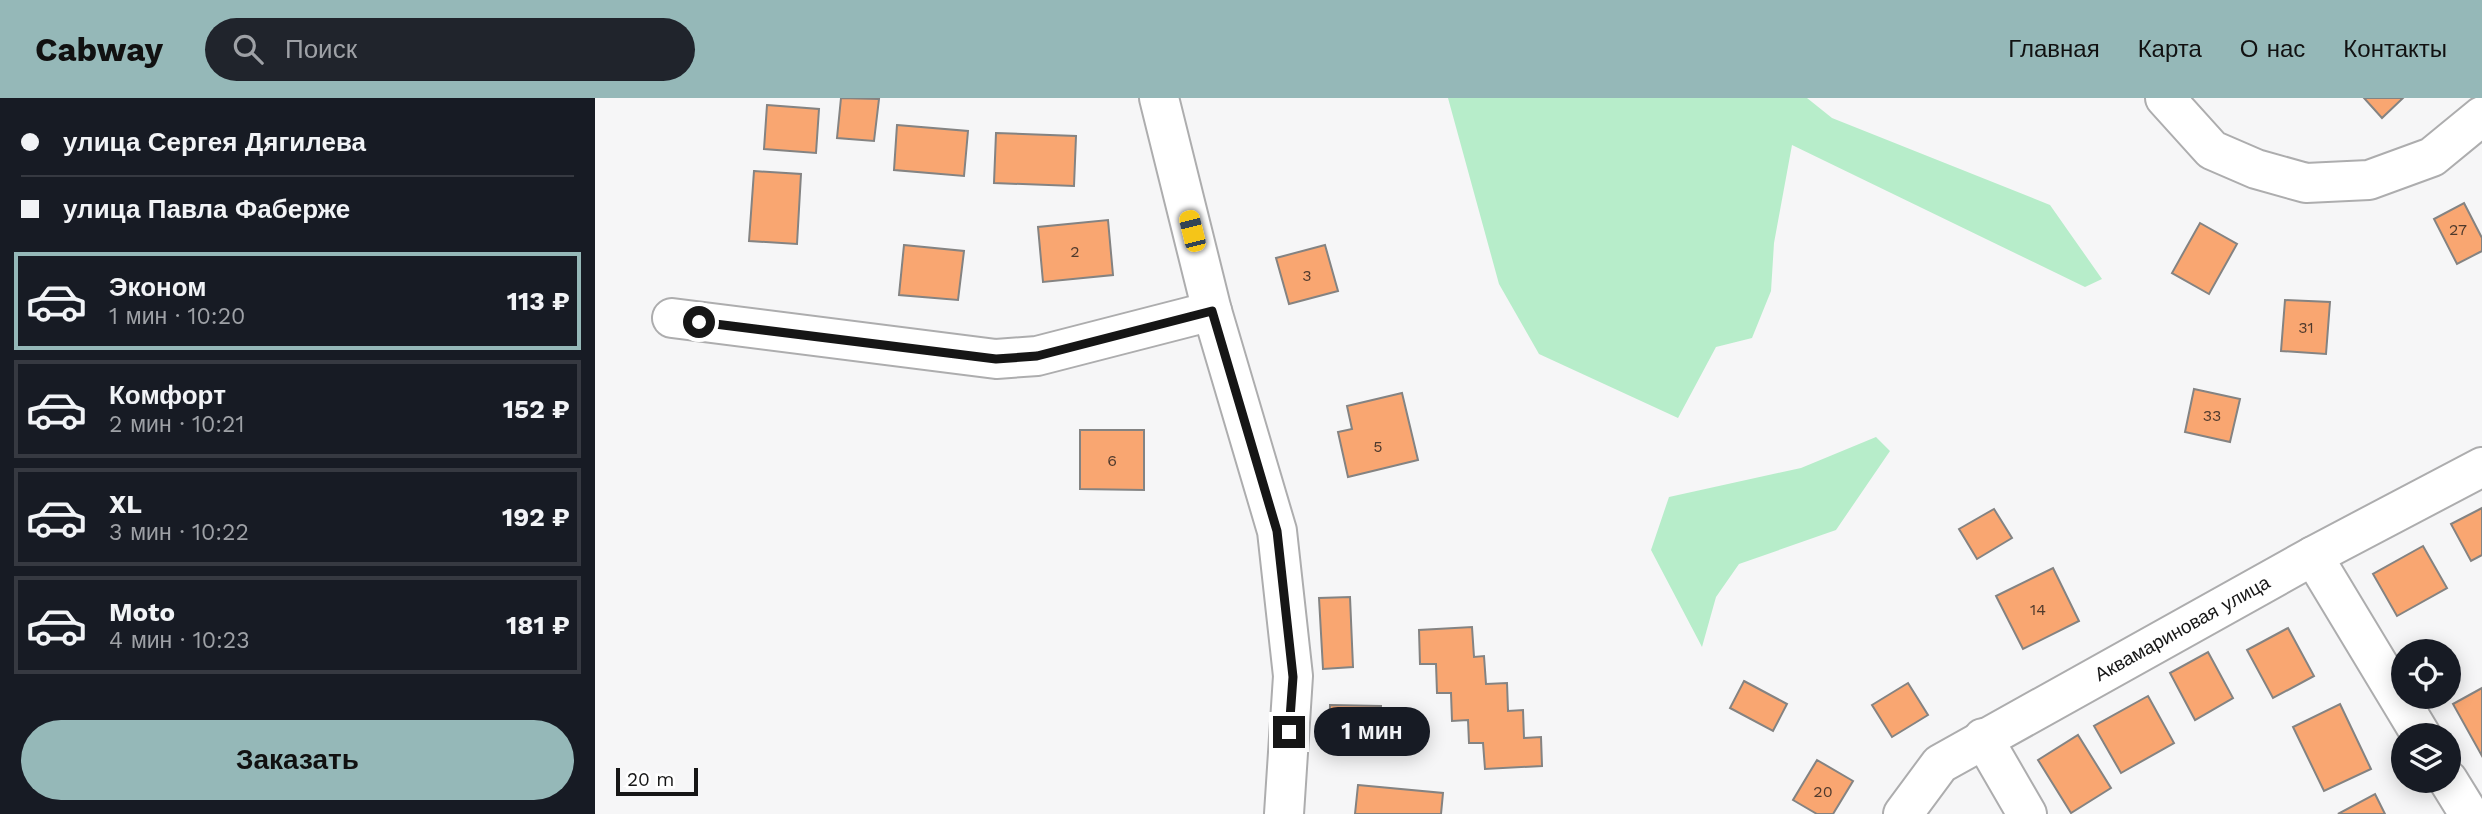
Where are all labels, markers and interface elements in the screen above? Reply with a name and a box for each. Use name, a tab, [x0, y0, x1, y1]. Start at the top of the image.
search box	[205, 18, 695, 81]
text: Cabway	[35, 30, 163, 69]
icon: search	[229, 30, 267, 68]
text: Поиск	[285, 34, 357, 64]
text: Главная	[2008, 35, 2100, 63]
text: Карта	[2138, 35, 2202, 63]
text: О нас	[2240, 35, 2305, 63]
text: Контакты	[2343, 35, 2447, 63]
text: улица Сергея Дягилева	[63, 127, 366, 157]
text: улица Павла Фаберже	[63, 194, 350, 224]
car	[1177, 208, 1208, 254]
house number: 27	[2449, 220, 2467, 239]
house number: 2	[1070, 242, 1080, 261]
house number: 3	[1302, 266, 1312, 285]
icon: car	[25, 270, 88, 333]
text: Эконом	[109, 272, 207, 302]
text: 113 ₽	[507, 286, 570, 316]
text: 1 мин · 10:20	[109, 303, 245, 330]
route start	[683, 306, 715, 338]
house number: 31	[2298, 318, 2314, 337]
icon: car	[25, 378, 88, 441]
text: Комфорт	[109, 380, 226, 410]
text: 152 ₽	[503, 394, 570, 424]
house number: 33	[2203, 406, 2221, 425]
text: 2 мин · 10:21	[109, 411, 245, 438]
house number: 5	[1373, 437, 1383, 456]
house number: 6	[1107, 451, 1117, 470]
icon: car	[25, 486, 88, 549]
text: XL	[109, 489, 142, 519]
text: 192 ₽	[502, 502, 570, 532]
text: 3 мин · 10:22	[109, 519, 249, 546]
street label: Аквамариновая улица	[2091, 570, 2274, 686]
icon: car	[25, 594, 88, 657]
text: Moto	[109, 597, 175, 627]
house number: 14	[2030, 600, 2046, 619]
text: 181 ₽	[506, 610, 570, 640]
text: 4 мин · 10:23	[109, 627, 250, 654]
map controls	[2391, 639, 2461, 793]
button: locate	[2391, 639, 2461, 709]
callout: 1 мин	[1313, 708, 1429, 756]
route end	[1273, 716, 1305, 748]
text: 1 мин	[1341, 718, 1403, 745]
button: Заказать	[21, 720, 574, 800]
button: layers	[2391, 723, 2461, 793]
scale bar	[616, 765, 698, 797]
text: 20 m	[627, 768, 674, 791]
house number: 20	[1813, 782, 1833, 801]

